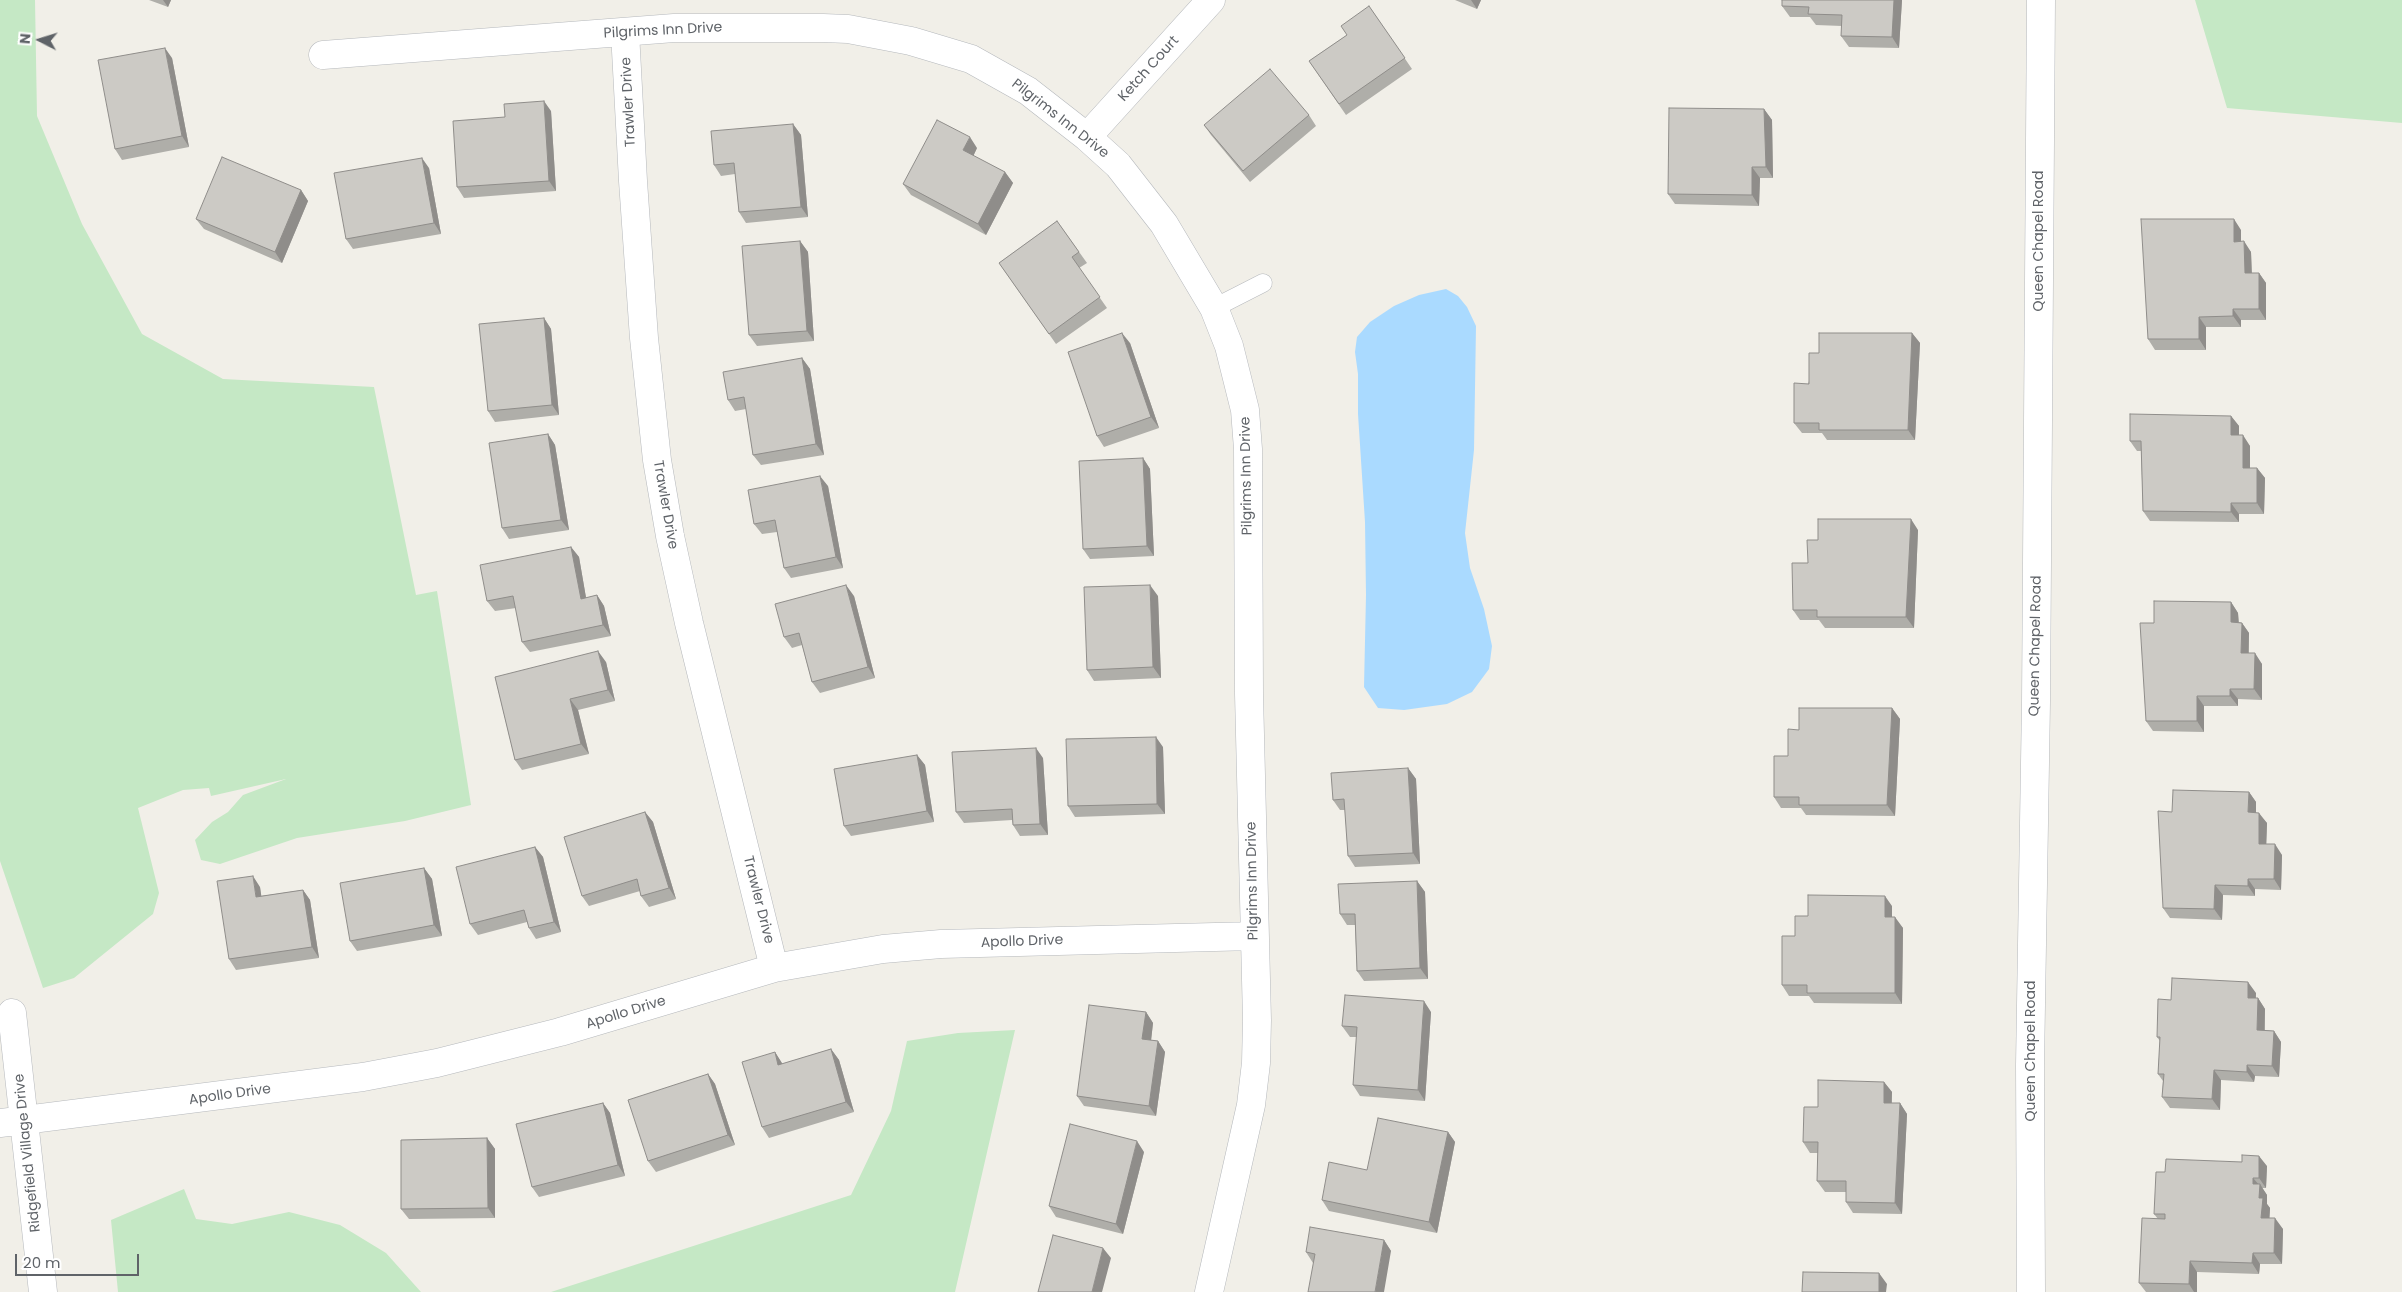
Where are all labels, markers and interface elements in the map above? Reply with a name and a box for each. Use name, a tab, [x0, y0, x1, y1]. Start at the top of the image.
north arrow	[15, 15, 65, 65]
street label: Pilgrims Inn Drive	[603, 20, 723, 42]
text: N	[15, 33, 35, 45]
street label: Ketch Court	[1115, 33, 1183, 105]
street label: Trawler Drive	[618, 57, 640, 147]
street label: Pilgrims Inn Drive	[1008, 76, 1112, 162]
street label: Queen Chapel Road	[2031, 170, 2047, 312]
street label: Pilgrims Inn Drive	[1238, 416, 1256, 536]
street label: Trawler Drive	[649, 459, 681, 551]
street label: Queen Chapel Road	[2026, 575, 2046, 717]
street label: Pilgrims Inn Drive	[1244, 821, 1262, 941]
street label: Trawler Drive	[739, 854, 777, 946]
street label: Apollo Drive	[980, 932, 1064, 952]
street label: Queen Chapel Road	[2023, 980, 2039, 1122]
street label: Apollo Drive	[584, 993, 668, 1033]
street label: Ridgefield Village Drive	[11, 1073, 45, 1233]
street label: Apollo Drive	[188, 1081, 272, 1109]
scale bar	[18, 1244, 141, 1276]
text: 20 m	[23, 1252, 61, 1273]

